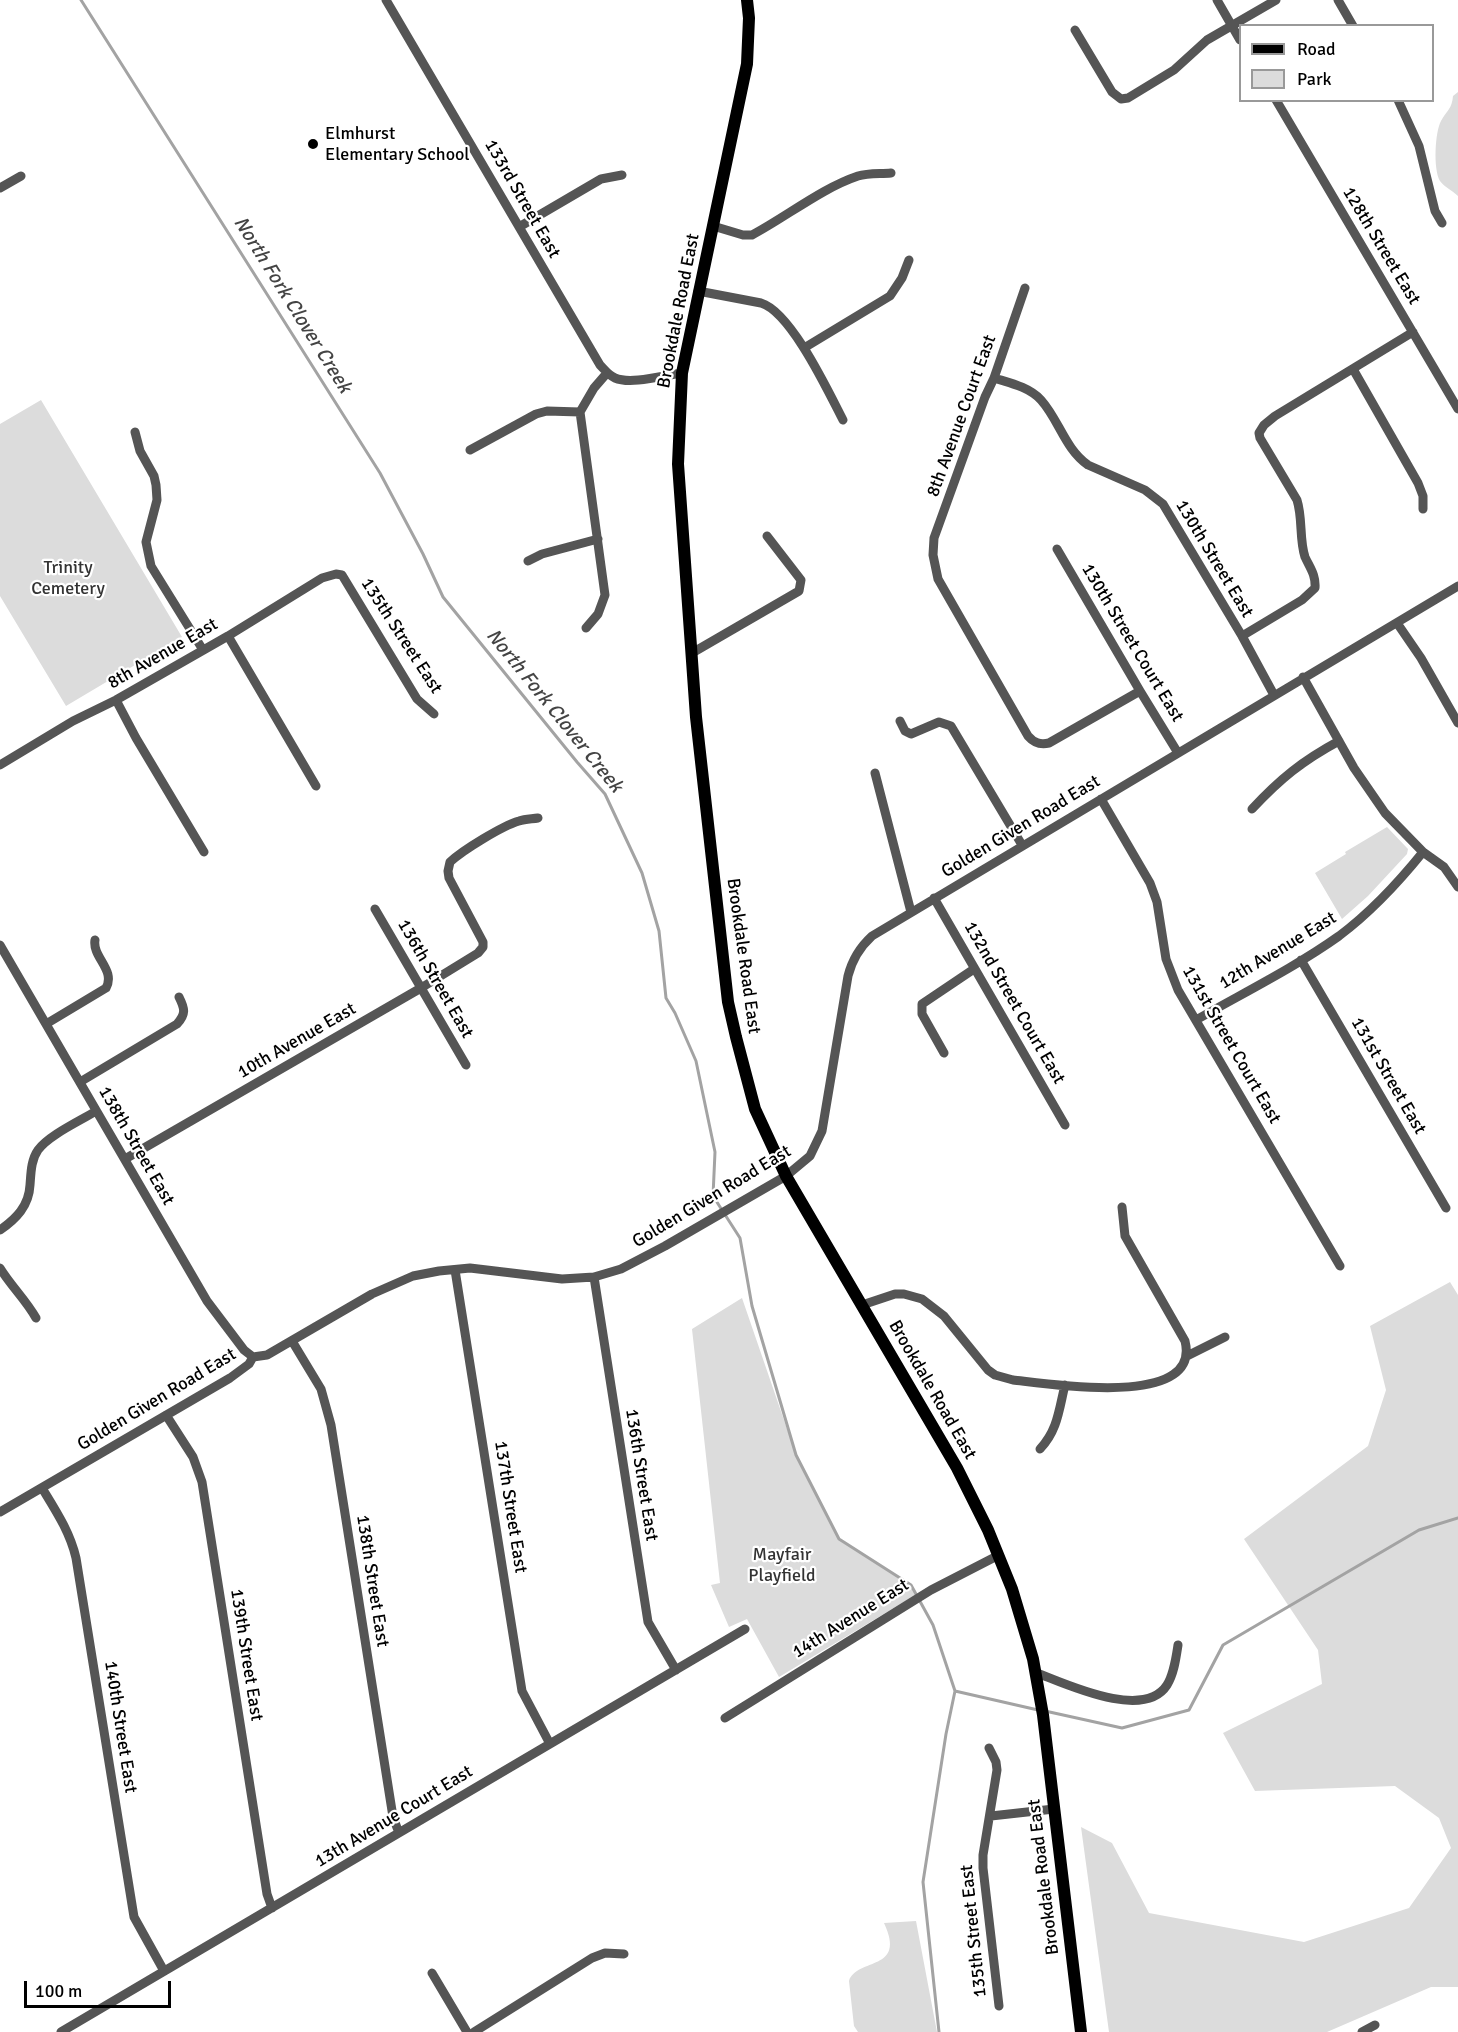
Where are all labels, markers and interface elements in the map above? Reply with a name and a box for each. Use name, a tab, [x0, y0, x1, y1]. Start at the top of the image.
legend	[1239, 24, 1434, 102]
text: Road	[1297, 38, 1336, 60]
text: Park	[1297, 68, 1332, 90]
place label: Elmhurst Elementary School	[325, 123, 470, 166]
street label: 133rd Street East	[479, 136, 565, 262]
marker: Elmhurst Elementary School	[306, 137, 320, 151]
street label: 128th Street East	[1337, 183, 1425, 309]
water label: North Fork Clover Creek	[228, 212, 356, 398]
street label: Brookdale Road East	[653, 232, 705, 390]
street label: 8th Avenue Court East	[923, 332, 1001, 500]
street label: 130th Street East	[1170, 496, 1258, 622]
park label: Trinity Cemetery	[31, 557, 105, 600]
street label: 130th Street Court East	[1076, 560, 1188, 726]
street label: 135th Street East	[356, 574, 446, 698]
street label: 8th Avenue East	[104, 614, 222, 694]
water label: North Fork Clover Creek	[481, 624, 627, 798]
street label: Golden Given Road East	[938, 771, 1104, 883]
street label: Brookdale Road East	[721, 877, 765, 1035]
street label: 12th Avenue East	[1215, 907, 1341, 995]
street label: 136th Street East	[392, 916, 478, 1042]
street label: 132nd Street Court East	[959, 918, 1069, 1088]
street label: 131st Street Court East	[1177, 962, 1285, 1128]
street label: 10th Avenue East	[234, 998, 360, 1084]
street label: 131st Street East	[1346, 1014, 1430, 1138]
street label: 138th Street East	[93, 1083, 179, 1209]
street label: Golden Given Road East	[629, 1141, 795, 1253]
street label: Brookdale Road East	[883, 1317, 981, 1463]
street label: Golden Given Road East	[74, 1344, 240, 1456]
street label: 136th Street East	[620, 1407, 662, 1543]
street label: 137th Street East	[489, 1439, 531, 1575]
street label: 138th Street East	[351, 1513, 393, 1649]
park label: Mayfair Playfield	[748, 1544, 816, 1586]
street label: 14th Avenue East	[789, 1575, 913, 1663]
street label: 139th Street East	[225, 1587, 267, 1723]
street label: 140th Street East	[99, 1659, 141, 1795]
street label: 13th Avenue Court East	[311, 1761, 477, 1873]
street label: Brookdale Road East	[1024, 1798, 1064, 1956]
street label: 135th Street East	[956, 1864, 992, 1998]
scale bar	[27, 1969, 174, 2007]
text: 100 m	[35, 1980, 82, 2002]

